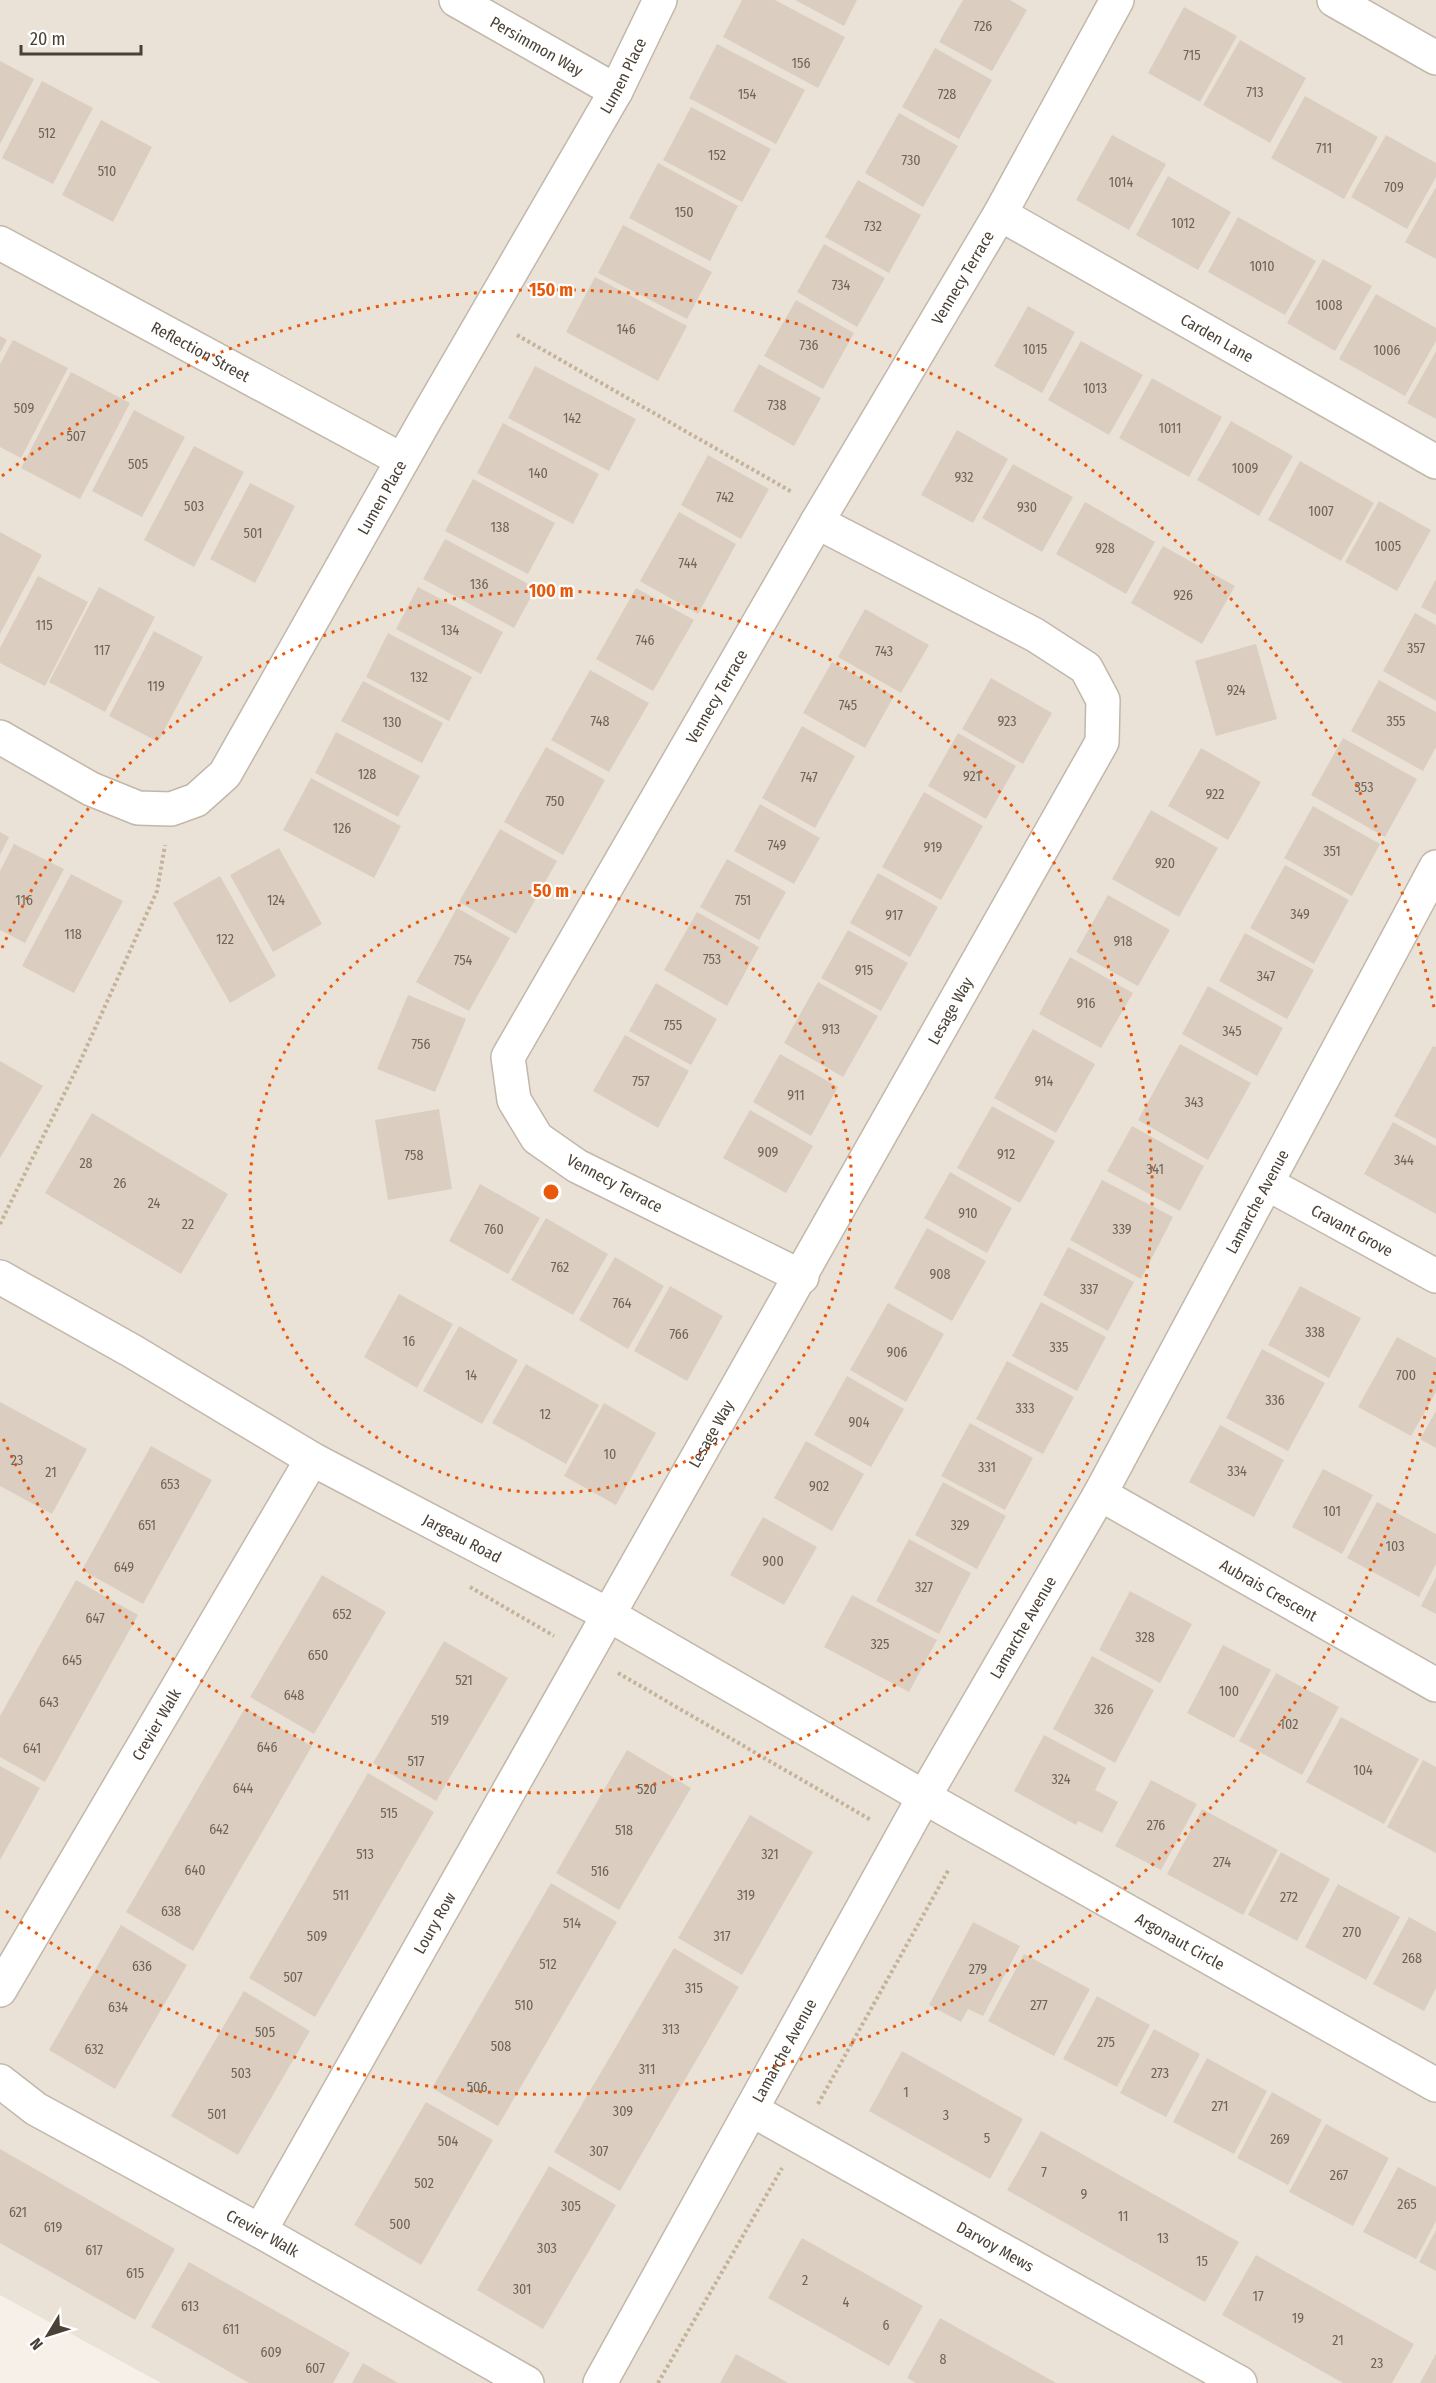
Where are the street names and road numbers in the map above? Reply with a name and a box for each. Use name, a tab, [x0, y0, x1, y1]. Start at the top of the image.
street label: Persimmon Way	[487, 13, 587, 81]
street label: Lumen Place	[596, 35, 650, 117]
street label: Vennecy Terrace	[928, 227, 998, 328]
street label: Carden Lane	[1177, 310, 1257, 366]
street label: Reflection Street	[148, 317, 254, 386]
street label: Lumen Place	[353, 457, 410, 538]
street label: Vennecy Terrace	[682, 646, 751, 747]
street label: Lesage Way	[924, 973, 978, 1048]
street label: Lamarche Avenue	[1222, 1146, 1293, 1257]
street label: Vennecy Terrace	[564, 1150, 666, 1217]
street label: Cravant Grove	[1308, 1201, 1396, 1261]
street label: Lesage Way	[685, 1396, 738, 1471]
street label: Jargeau Road	[420, 1510, 504, 1567]
street label: Aubrais Crescent	[1216, 1555, 1321, 1626]
street label: Lamarche Avenue	[986, 1573, 1060, 1682]
street label: Crevier Walk	[128, 1685, 185, 1764]
street label: Loury Row	[410, 1889, 460, 1957]
street label: Argonaut Circle	[1132, 1909, 1228, 1974]
street label: Lamarche Avenue	[748, 1996, 821, 2106]
street label: Crevier Walk	[223, 2206, 303, 2261]
street label: Darvoy Mews	[953, 2217, 1037, 2276]

